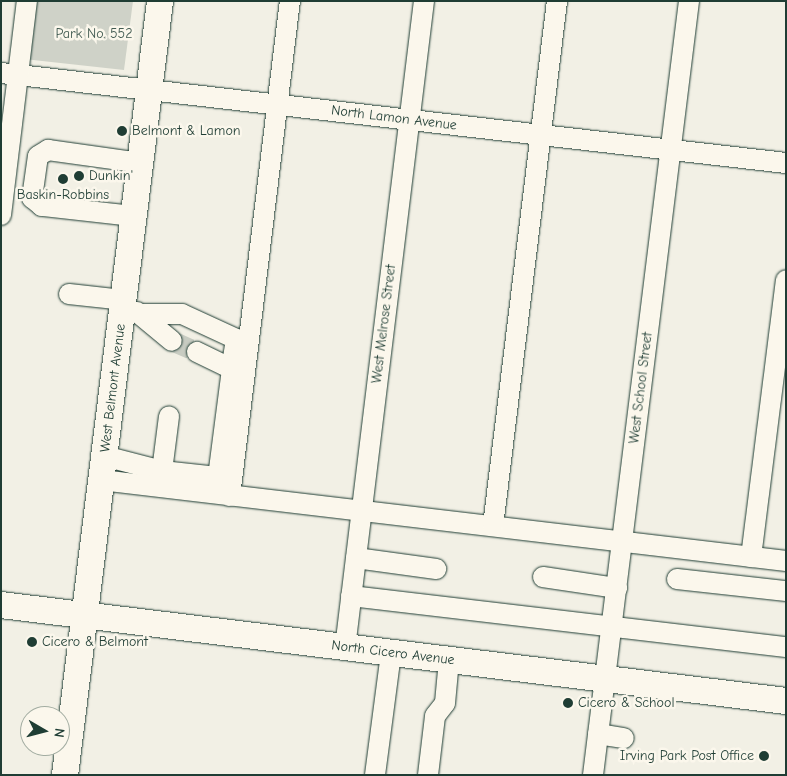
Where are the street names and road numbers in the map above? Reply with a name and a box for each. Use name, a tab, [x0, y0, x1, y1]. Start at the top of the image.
street label: North Lamon Avenue	[330, 102, 458, 134]
street label: West Melrose Street	[368, 264, 400, 384]
street label: West Belmont Avenue	[97, 323, 129, 453]
street label: West School Street	[626, 331, 656, 445]
street label: North Cicero Avenue	[330, 637, 456, 669]

